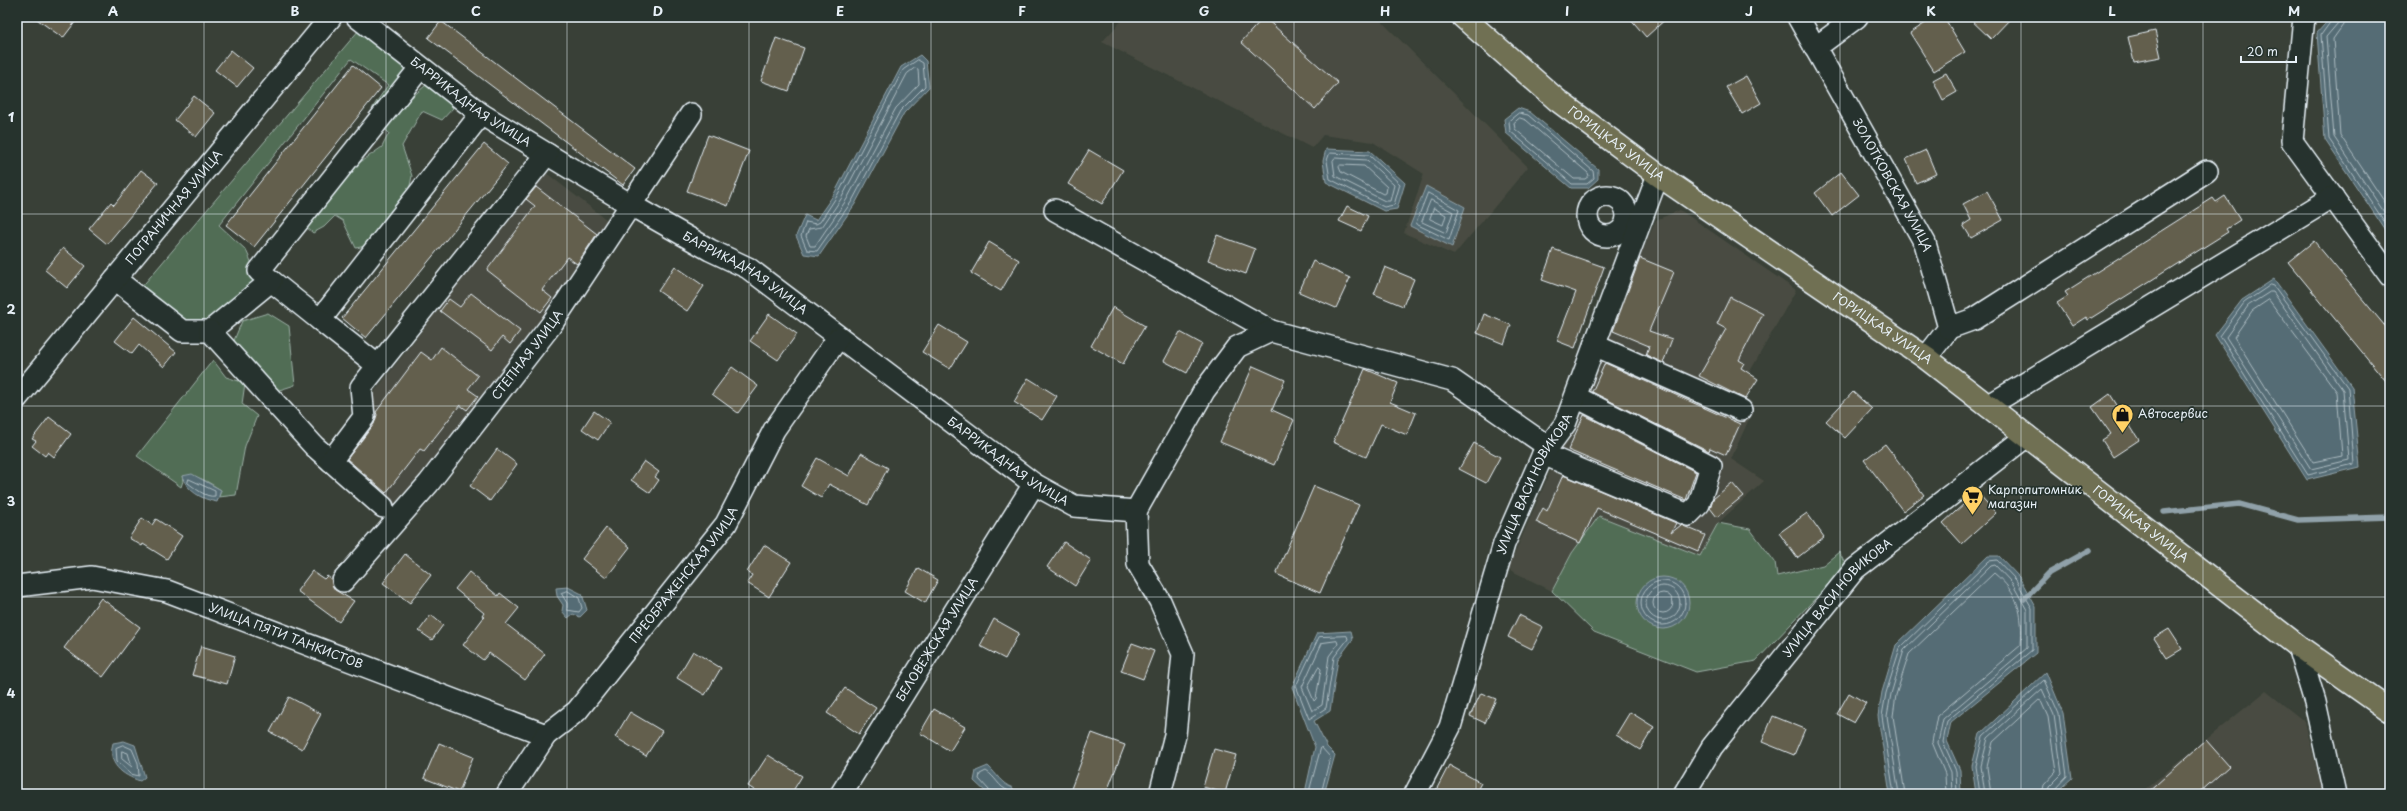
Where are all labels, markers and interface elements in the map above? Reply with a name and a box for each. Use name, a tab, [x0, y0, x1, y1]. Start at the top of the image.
text: A	[108, 1, 118, 20]
text: B	[291, 1, 300, 20]
text: C	[471, 1, 481, 20]
text: D	[653, 1, 663, 20]
text: E	[836, 1, 844, 20]
text: F	[1018, 1, 1026, 20]
text: G	[1199, 1, 1209, 20]
text: H	[1380, 1, 1390, 20]
text: I	[1565, 1, 1569, 20]
text: J	[1745, 1, 1753, 20]
text: K	[1926, 1, 1936, 20]
text: L	[2108, 1, 2116, 20]
text: M	[2288, 1, 2300, 20]
scale bar	[2241, 38, 2296, 64]
text: 20 m	[2247, 42, 2278, 60]
street label: БАРРИКАДНАЯ УЛИЦА	[407, 52, 535, 150]
street label: ГОРИЦКАЯ УЛИЦА	[1565, 101, 1669, 185]
text: 1	[8, 107, 14, 126]
street label: ЗОЛОТКОВСКАЯ УЛИЦА	[1849, 115, 1937, 254]
street label: ПОГРАНИЧНАЯ УЛИЦА	[121, 146, 226, 268]
street label: БАРРИКАДНАЯ УЛИЦА	[680, 226, 812, 318]
street label: ГОРИЦКАЯ УЛИЦА	[1830, 287, 1937, 368]
text: 2	[6, 299, 16, 318]
street label: СТЕПНАЯ УЛИЦА	[487, 306, 567, 403]
shop icon: Автосервис	[2109, 401, 2135, 434]
place label: Автосервис	[2138, 404, 2208, 422]
street label: УЛИЦА ВАСИ НОВИКОВА	[1492, 411, 1576, 556]
street label: БАРРИКАДНАЯ УЛИЦА	[944, 412, 1072, 509]
place label: Карпопитомник магазин	[1988, 480, 2083, 512]
street label: ГОРИЦКАЯ УЛИЦА	[2090, 480, 2193, 566]
supermarket icon: Карпопитомник магазин	[1960, 484, 1986, 517]
text: 3	[7, 491, 16, 510]
street label: ПРЕОБРАЖЕНСКАЯ УЛИЦА	[624, 503, 741, 647]
street label: УЛИЦА ВАСИ НОВИКОВА	[1778, 534, 1896, 660]
street label: БЕЛОВЕЖСКАЯ УЛИЦА	[891, 573, 982, 705]
street label: УЛИЦА ПЯТИ ТАНКИСТОВ	[207, 598, 366, 673]
text: 4	[7, 683, 16, 702]

